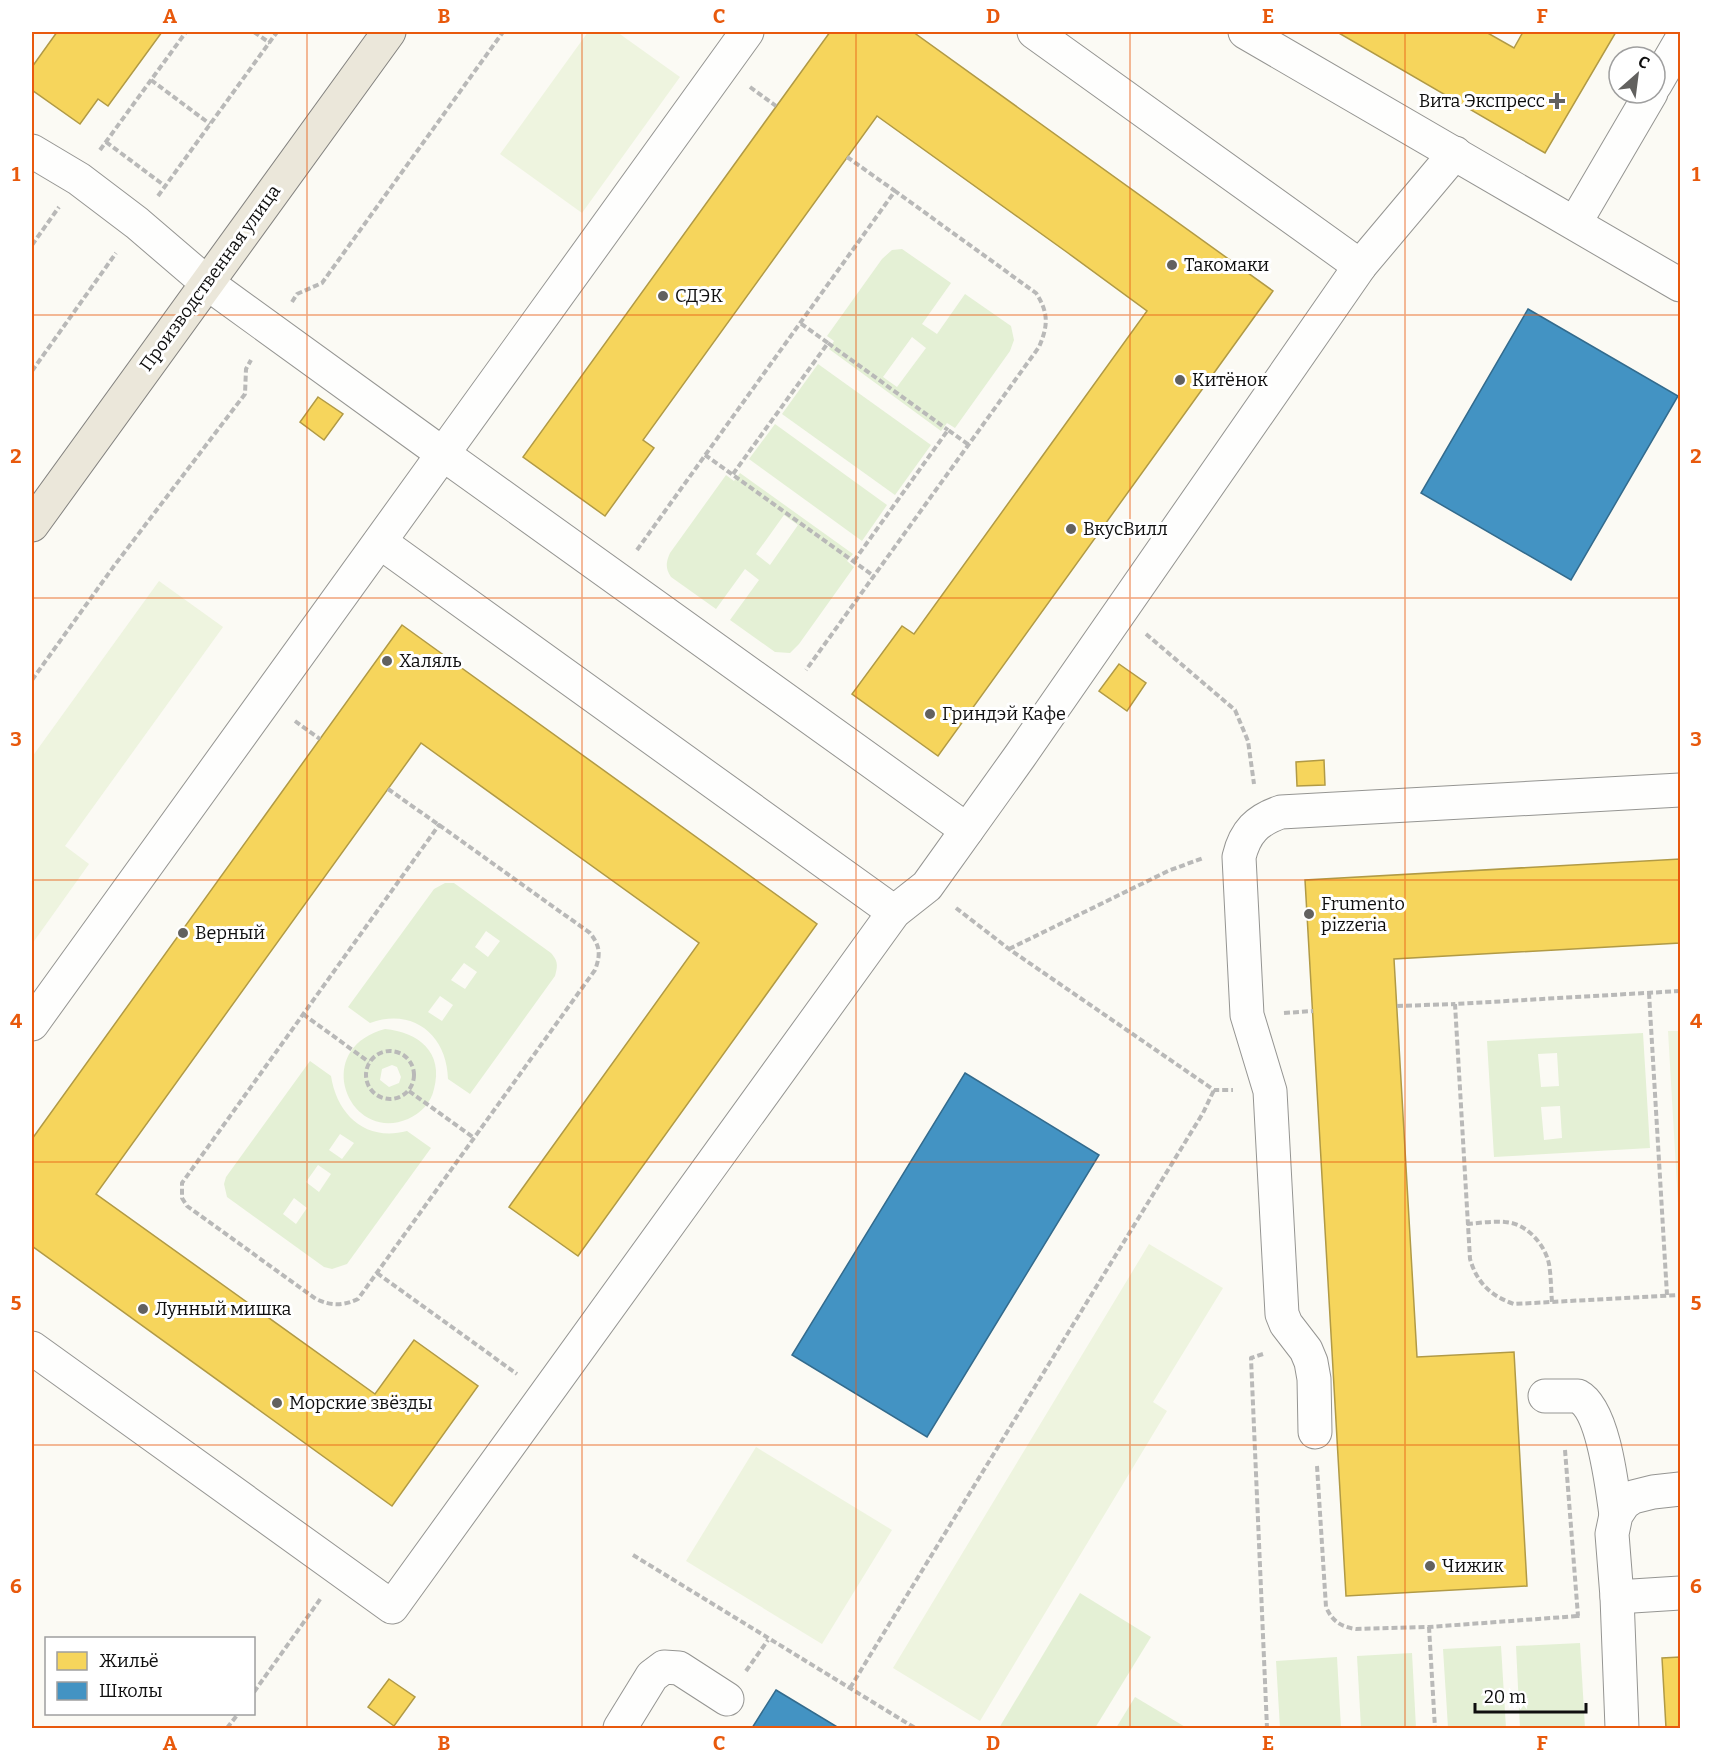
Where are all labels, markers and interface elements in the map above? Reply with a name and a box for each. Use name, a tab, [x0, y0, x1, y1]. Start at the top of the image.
text: A	[163, 4, 178, 28]
text: B	[438, 4, 451, 28]
text: C	[713, 4, 725, 28]
text: D	[986, 4, 1000, 28]
text: E	[1262, 4, 1274, 28]
text: F	[1536, 4, 1548, 28]
north arrow	[1607, 45, 1667, 105]
text: С	[1635, 51, 1653, 73]
place label: Вита Экспресс	[1419, 90, 1545, 112]
marker: Вита Экспресс	[1550, 94, 1564, 108]
text: 1	[12, 162, 21, 186]
text: 1	[1692, 162, 1701, 186]
street label: Производственная улица	[135, 180, 285, 375]
place label: Такомаки	[1184, 254, 1269, 276]
marker: Такомаки	[1165, 258, 1179, 272]
place label: СДЭК	[675, 285, 723, 307]
marker: СДЭК	[656, 289, 670, 303]
place label: Китёнок	[1192, 369, 1268, 391]
marker: Китёнок	[1173, 373, 1187, 387]
text: 2	[10, 444, 22, 468]
text: 2	[1690, 444, 1702, 468]
place label: ВкусВилл	[1083, 518, 1168, 540]
marker: ВкусВилл	[1064, 522, 1078, 536]
place label: Халяль	[399, 650, 462, 672]
marker: Халяль	[380, 654, 394, 668]
place label: Гриндэй Кафе	[942, 703, 1066, 725]
marker: Гриндэй Кафе	[923, 707, 937, 721]
text: 3	[10, 727, 22, 751]
text: 3	[1690, 727, 1702, 751]
place label: Frumento pizzeria	[1321, 893, 1405, 936]
marker: Frumento pizzeria	[1302, 907, 1316, 921]
place label: Верный	[195, 922, 265, 944]
marker: Верный	[176, 926, 190, 940]
text: 4	[10, 1009, 22, 1033]
text: 4	[1690, 1009, 1702, 1033]
text: 5	[11, 1291, 22, 1315]
text: 5	[1691, 1291, 1702, 1315]
place label: Лунный мишка	[155, 1298, 292, 1320]
marker: Лунный мишка	[136, 1302, 150, 1316]
place label: Морские звёзды	[289, 1392, 433, 1414]
marker: Морские звёзды	[270, 1396, 284, 1410]
place label: Чижик	[1442, 1555, 1504, 1577]
marker: Чижик	[1423, 1559, 1437, 1573]
text: 6	[10, 1574, 22, 1598]
text: 6	[1690, 1574, 1702, 1598]
legend	[45, 1637, 255, 1715]
text: Жильё	[99, 1650, 159, 1672]
scale bar	[1475, 1676, 1586, 1714]
text: Школы	[99, 1680, 163, 1702]
text: 20 m	[1484, 1686, 1526, 1708]
text: A	[163, 1731, 178, 1755]
text: B	[438, 1731, 451, 1755]
text: C	[713, 1731, 725, 1755]
text: D	[986, 1731, 1000, 1755]
text: E	[1262, 1731, 1274, 1755]
text: F	[1536, 1731, 1548, 1755]

